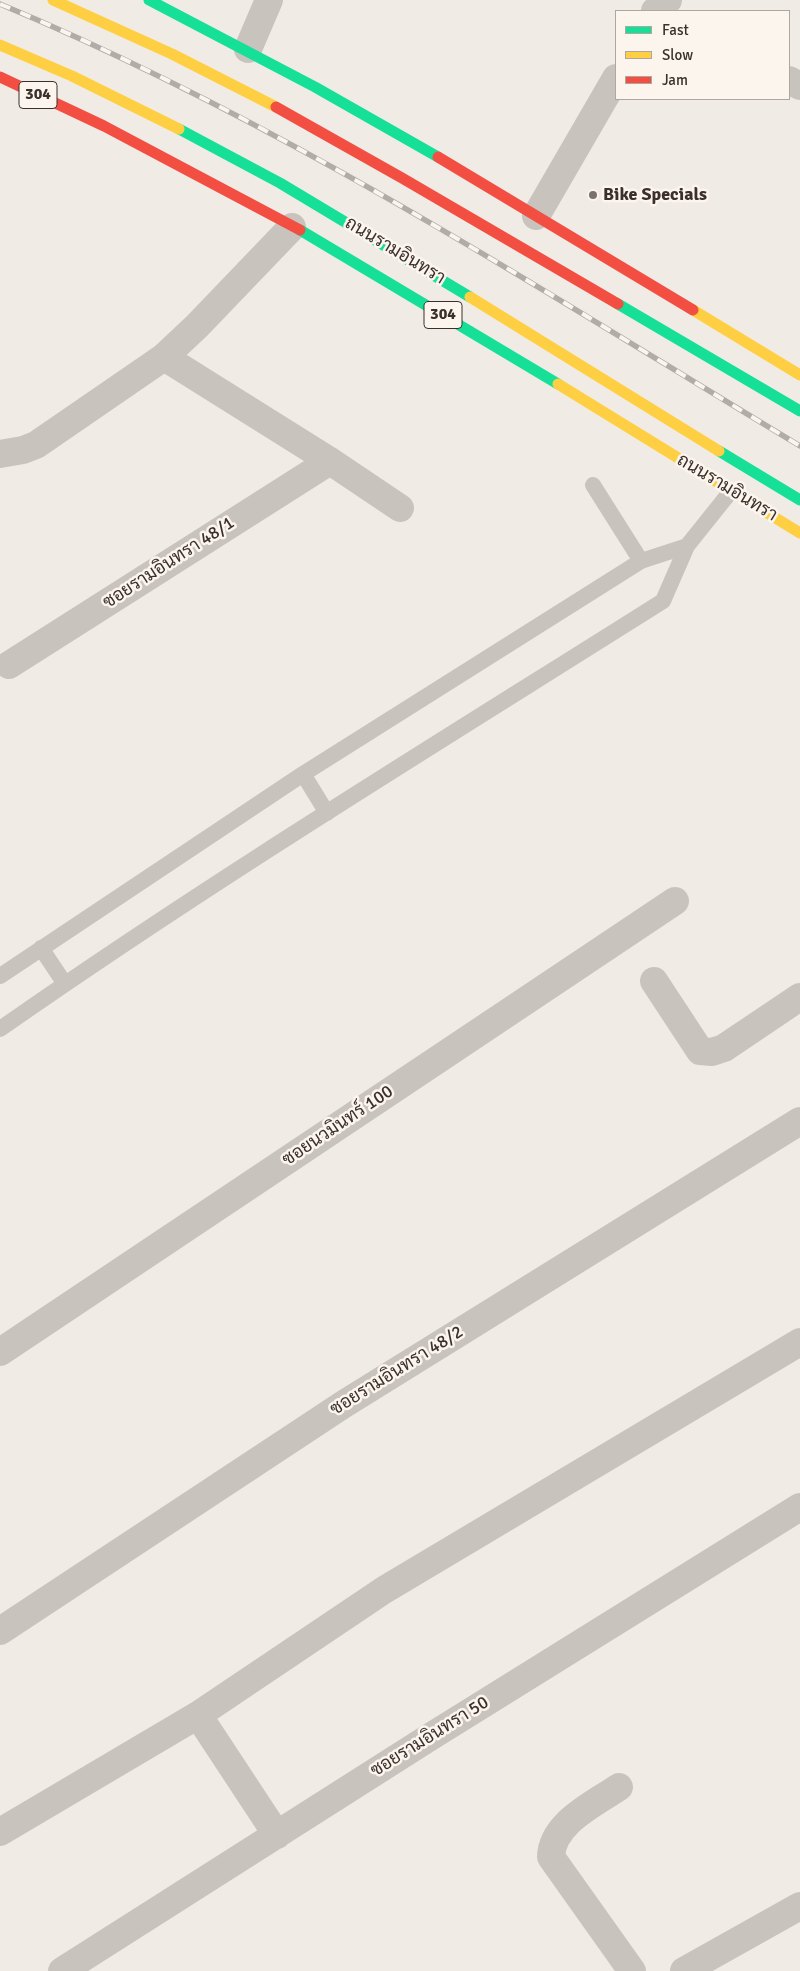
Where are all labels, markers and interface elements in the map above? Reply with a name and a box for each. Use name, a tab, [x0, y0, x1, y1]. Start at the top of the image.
legend	[615, 10, 790, 100]
text: Fast	[662, 21, 689, 39]
text: Slow	[662, 46, 693, 64]
text: Jam	[662, 71, 688, 89]
road number: 304	[19, 82, 57, 108]
place label: Bike Specials	[603, 184, 707, 206]
marker: Bike Specials	[587, 189, 599, 201]
street label: ถนนรามอินทรา	[341, 213, 449, 289]
road number: 304	[424, 302, 462, 328]
street label: ถนนรามอินทรา	[673, 450, 781, 526]
street label: ซอยรามอินทรา 48/1	[99, 512, 239, 614]
street label: ซอยนวมินทร์ 100	[279, 1081, 397, 1171]
street label: ซอยรามอินทรา 48/2	[327, 1321, 467, 1421]
street label: ซอยรามอินทรา 50	[367, 1692, 493, 1782]

